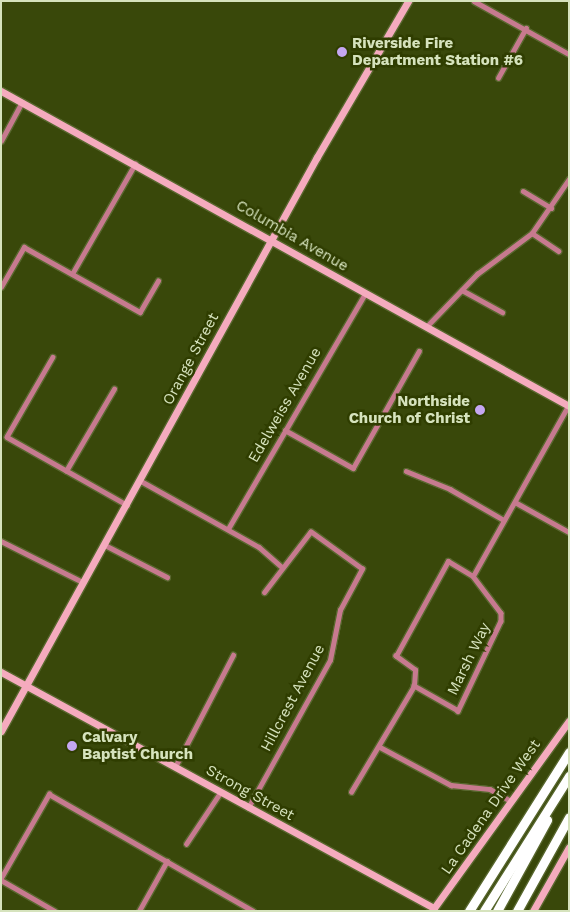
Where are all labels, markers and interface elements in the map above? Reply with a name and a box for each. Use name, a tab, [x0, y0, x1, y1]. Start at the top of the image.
place label: Riverside Fire Department Station #6	[352, 34, 523, 69]
marker: Riverside Fire Department Station #6	[336, 46, 348, 58]
street label: Columbia Avenue	[232, 196, 352, 276]
street label: Orange Street	[159, 310, 223, 408]
street label: Edelweiss Avenue	[245, 344, 325, 466]
place label: Northside Church of Christ	[348, 392, 470, 427]
marker: Northside Church of Christ	[474, 404, 486, 416]
street label: Marsh Way	[444, 620, 494, 698]
street label: Hillcrest Avenue	[257, 641, 329, 755]
place label: Calvary Baptist Church	[82, 728, 193, 763]
street label: La Cadena Drive West	[437, 736, 545, 878]
marker: Calvary Baptist Church	[66, 740, 78, 752]
street label: Strong Street	[203, 761, 297, 825]

